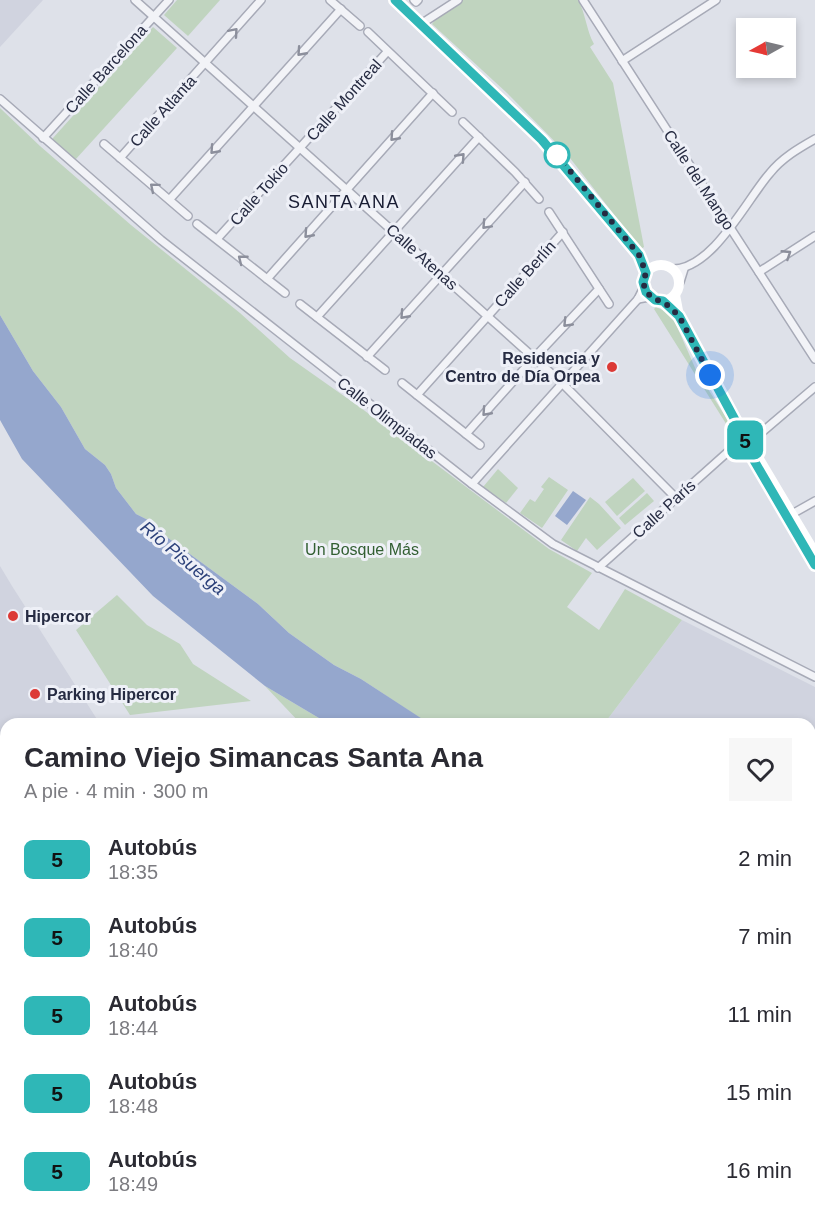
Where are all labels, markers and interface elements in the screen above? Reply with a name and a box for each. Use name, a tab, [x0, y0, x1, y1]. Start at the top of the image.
north arrow	[736, 18, 796, 78]
map controls	[736, 18, 796, 78]
street label: Calle Barcelona	[62, 21, 150, 117]
one-way arrow	[227, 28, 238, 39]
one-way arrow	[297, 45, 308, 56]
street label: Calle Montreal	[303, 56, 385, 144]
street label: Calle Atlanta	[127, 72, 199, 150]
street label: Calle del Mango	[660, 127, 738, 233]
one-way arrow	[390, 130, 401, 141]
unlabelled marker	[544, 142, 570, 168]
one-way arrow	[210, 143, 221, 153]
one-way arrow	[454, 153, 465, 164]
street label: Calle Tokio	[227, 159, 291, 229]
one-way arrow	[150, 183, 161, 194]
district label: SANTA ANA	[288, 192, 400, 212]
one-way arrow	[482, 218, 493, 229]
street label: Calle Atenas	[383, 221, 461, 293]
one-way arrow	[304, 227, 315, 237]
street label: Calle Berlín	[491, 238, 559, 310]
one-way arrow	[780, 250, 791, 261]
one-way arrow	[238, 255, 249, 266]
one-way arrow	[400, 309, 411, 319]
one-way arrow	[563, 316, 574, 327]
place label: Residencia y Centro de Día Orpea	[445, 350, 600, 385]
marker: Residencia y Centro de Día Orpea	[605, 360, 619, 374]
your location	[695, 360, 725, 390]
street label: Calle Olimpiadas	[334, 374, 440, 462]
one-way arrow	[482, 405, 493, 415]
line badge: 5	[726, 420, 765, 460]
text: 5	[739, 429, 751, 452]
street label: Calle París	[629, 477, 699, 541]
water label: Río Pisuerga	[137, 517, 229, 599]
park label: Un Bosque Más	[305, 541, 419, 558]
place label: Hipercor	[25, 608, 91, 625]
marker: Hipercor	[6, 609, 20, 623]
place label: Parking Hipercor	[47, 686, 176, 703]
marker: Parking Hipercor	[28, 687, 42, 701]
button: heart	[729, 738, 792, 801]
text: Camino Viejo Simancas Santa Ana	[24, 742, 483, 773]
text: A pie · 4 min · 300 m	[24, 780, 209, 802]
text: Autobús	[108, 835, 197, 860]
text: 2 min	[738, 846, 792, 871]
text: 5	[51, 848, 63, 871]
text: 18:35	[108, 861, 158, 883]
text: Autobús	[108, 913, 197, 938]
text: 7 min	[738, 924, 792, 949]
text: 5	[51, 926, 63, 949]
text: 18:40	[108, 939, 158, 961]
text: Autobús	[108, 991, 197, 1016]
text: 11 min	[728, 1002, 792, 1027]
text: 5	[51, 1004, 63, 1027]
text: 18:44	[108, 1017, 158, 1039]
text: Autobús	[108, 1069, 197, 1094]
text: 15 min	[726, 1080, 792, 1105]
text: 5	[51, 1082, 63, 1105]
text: 18:48	[108, 1095, 158, 1117]
text: Autobús	[108, 1147, 197, 1172]
text: 16 min	[726, 1158, 792, 1183]
text: 5	[51, 1160, 63, 1183]
text: 18:49	[108, 1173, 158, 1195]

